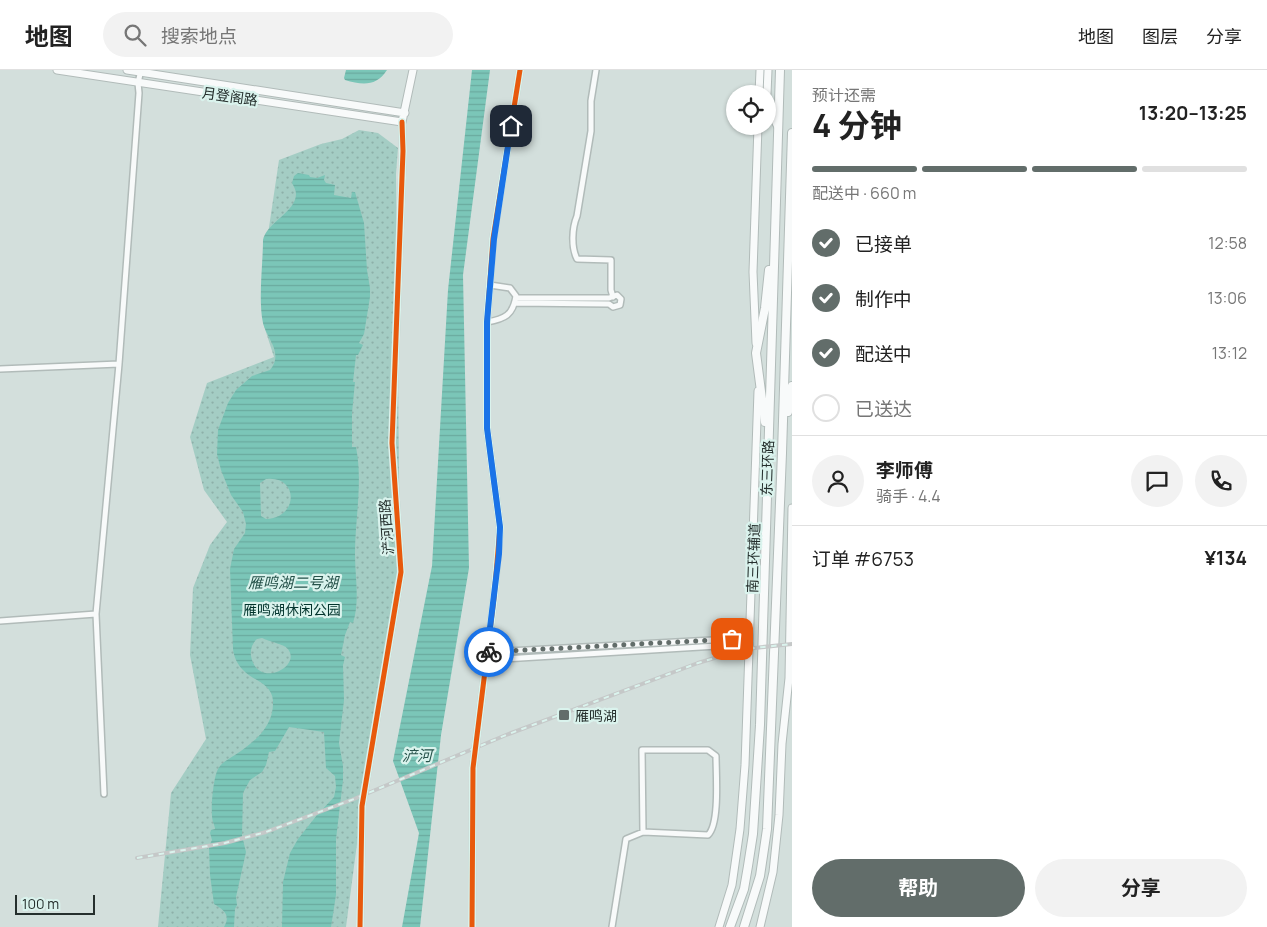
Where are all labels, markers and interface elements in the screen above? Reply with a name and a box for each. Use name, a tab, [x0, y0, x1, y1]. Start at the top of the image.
search box	[103, 12, 453, 57]
text: 地图	[25, 19, 73, 52]
icon: search	[121, 21, 149, 49]
text: 搜索地点	[161, 23, 237, 49]
text: 地图	[1078, 24, 1114, 48]
text: 图层	[1142, 24, 1178, 48]
text: 分享	[1206, 24, 1242, 48]
street label: 月登阁路	[201, 83, 259, 109]
text: 预计还需	[812, 84, 876, 106]
map controls	[726, 85, 776, 135]
button: locate	[726, 85, 776, 135]
text: 13:20–13:25	[1139, 100, 1247, 126]
text: 4 分钟	[812, 103, 902, 147]
pin	[490, 105, 532, 147]
icon: home	[497, 112, 525, 140]
text: 配送中 · 660 m	[812, 182, 916, 204]
icon: check	[812, 229, 840, 257]
text: 已接单	[855, 231, 912, 257]
text: 12:58	[1208, 232, 1247, 254]
icon: check	[812, 284, 840, 312]
text: 制作中	[855, 286, 912, 312]
text: 13:06	[1207, 287, 1247, 309]
icon: check	[812, 339, 840, 367]
text: 配送中	[855, 341, 912, 367]
text: 13:12	[1212, 342, 1247, 364]
text: 已送达	[855, 396, 912, 422]
street label: 东三环路	[757, 440, 777, 496]
button: person	[812, 455, 864, 507]
button: chat	[1131, 455, 1183, 507]
button: phone	[1195, 455, 1247, 507]
text: 李师傅	[876, 457, 933, 483]
text: 骑手 · 4.4	[876, 485, 941, 507]
street label: 浐河西路	[375, 498, 397, 556]
street label: 南三环辅道	[742, 523, 764, 593]
text: ¥134	[1204, 545, 1247, 571]
text: 订单 #6753	[812, 546, 914, 572]
water label: 雁鸣湖二号湖	[248, 572, 340, 593]
park label: 雁鸣湖休闲公园	[243, 600, 341, 619]
pin	[711, 618, 753, 660]
icon: bag	[718, 625, 746, 653]
courier	[464, 627, 514, 677]
icon: bike	[475, 638, 503, 666]
place label: 雁鸣湖	[575, 706, 617, 725]
marker: 雁鸣湖	[557, 708, 571, 722]
water label: 浐河	[402, 745, 435, 766]
button: 帮助	[812, 859, 1025, 917]
button: 分享	[1035, 859, 1247, 917]
scale bar	[15, 892, 95, 915]
text: 100 m	[22, 894, 59, 913]

